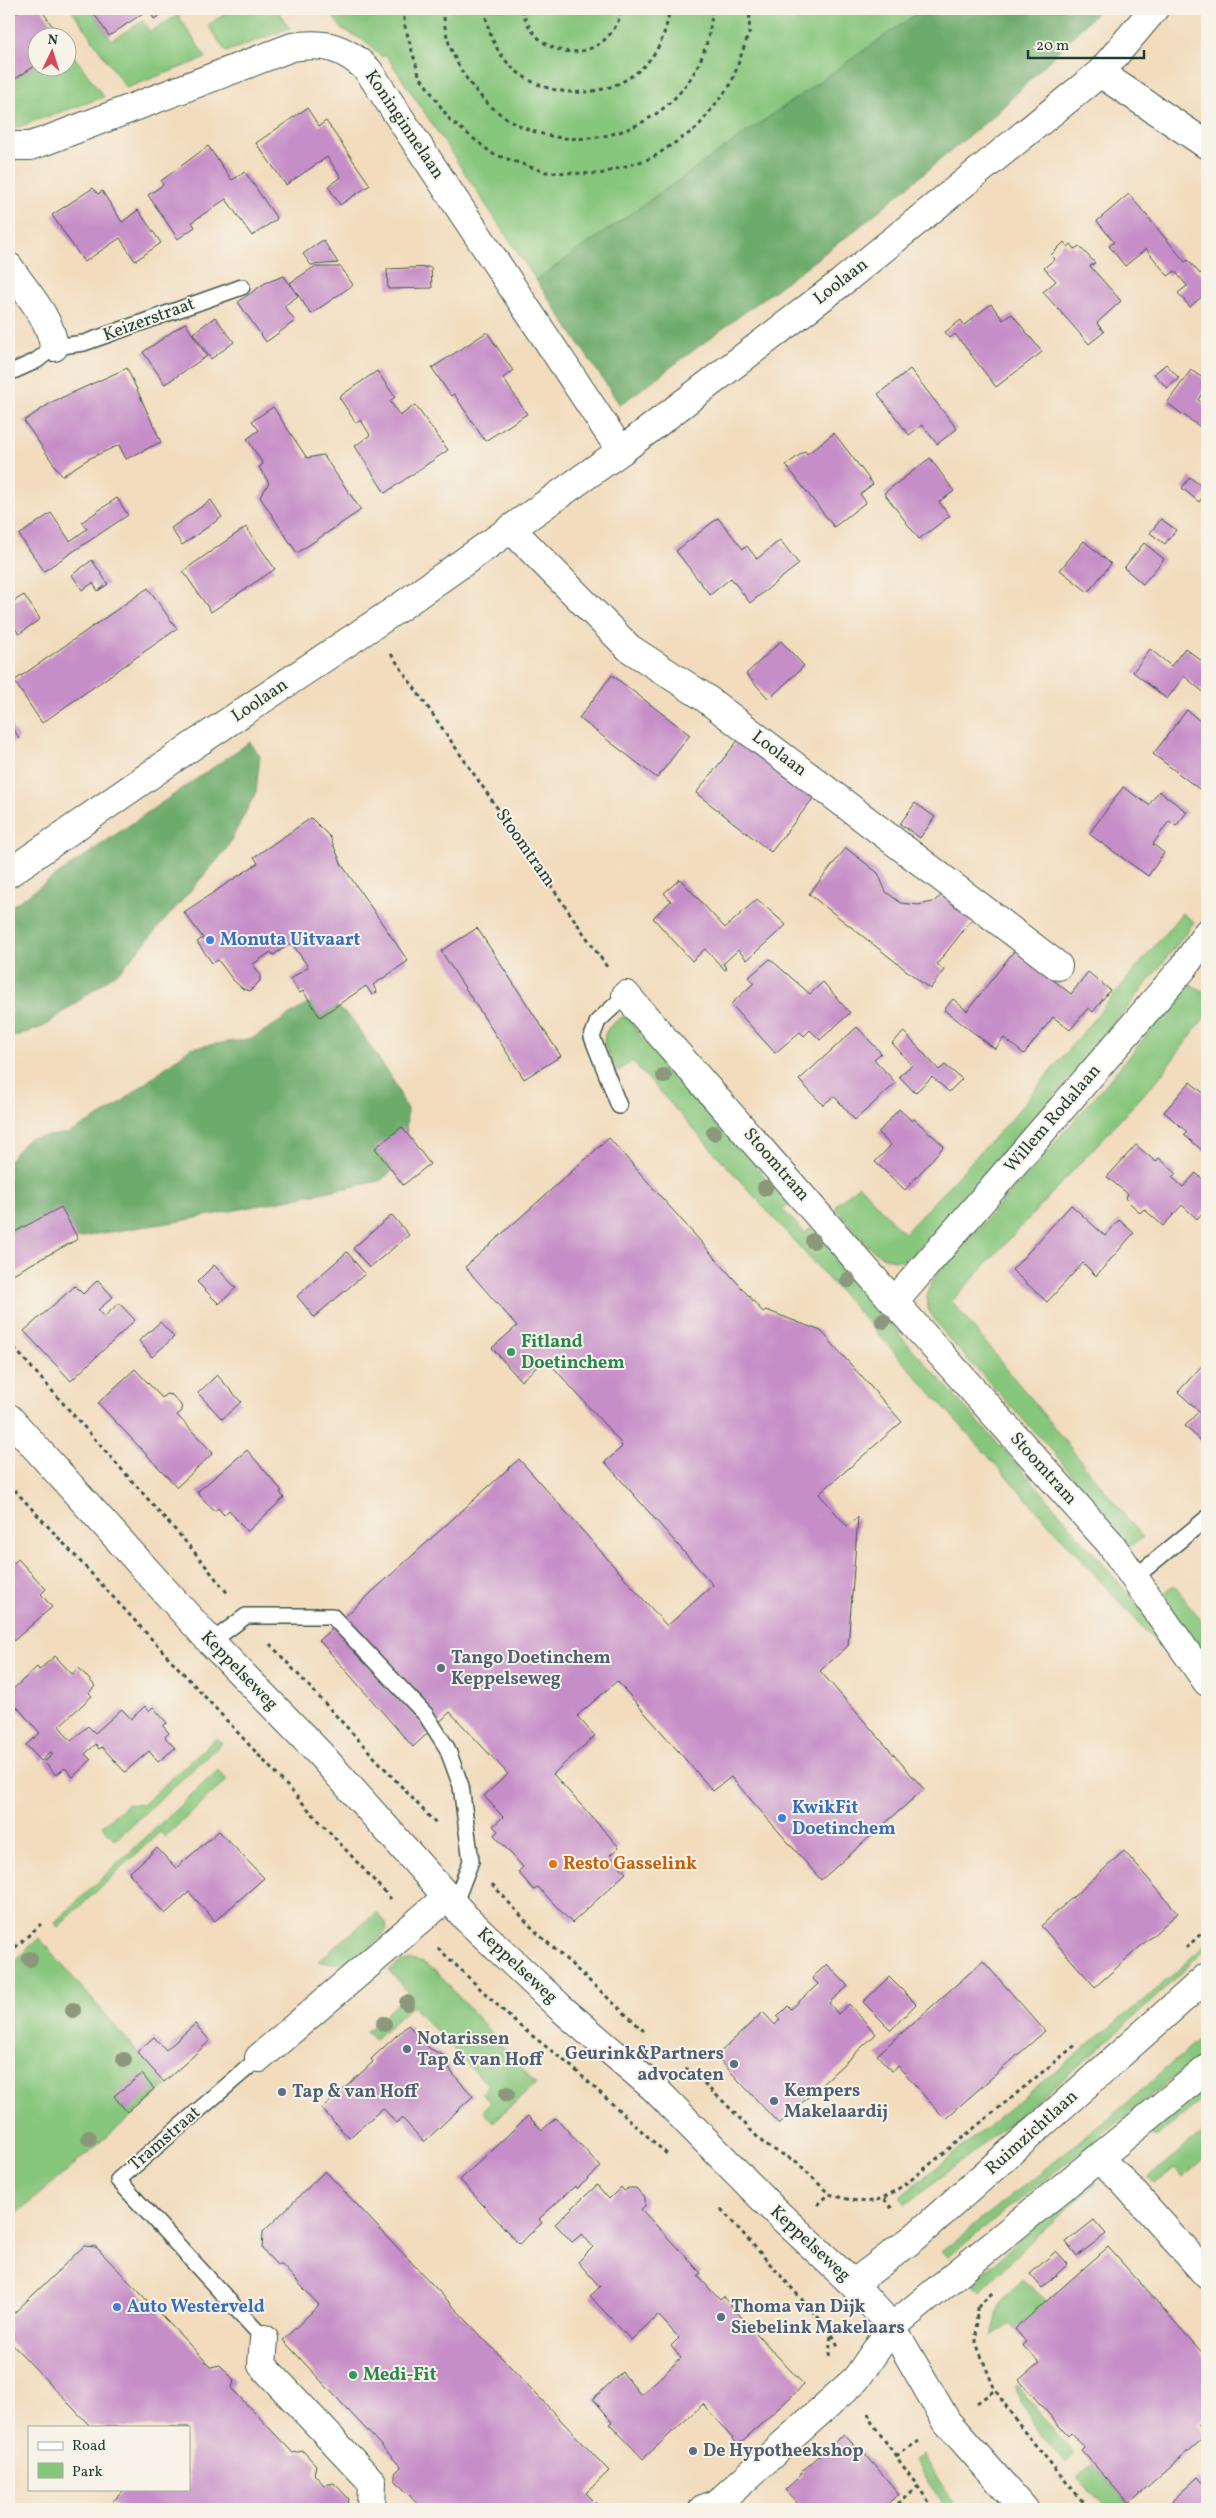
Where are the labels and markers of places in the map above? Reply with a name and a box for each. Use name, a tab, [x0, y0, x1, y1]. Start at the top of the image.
place label: Monuta Uitvaart	[220, 928, 361, 953]
marker: Monuta Uitvaart	[204, 934, 216, 946]
place label: Fitland Doetinchem	[521, 1330, 625, 1376]
marker: Fitland Doetinchem	[505, 1346, 517, 1358]
place label: Tango Doetinchem Keppelseweg	[451, 1646, 611, 1692]
marker: Tango Doetinchem Keppelseweg	[435, 1662, 447, 1674]
place label: KwikFit Doetinchem	[792, 1796, 896, 1842]
marker: KwikFit Doetinchem	[776, 1812, 788, 1824]
place label: Resto Gasselink	[563, 1852, 697, 1877]
marker: Resto Gasselink	[547, 1858, 559, 1870]
place label: Notarissen Tap & van Hoff	[417, 2027, 544, 2073]
place label: Geurink&Partners advocaten	[565, 2042, 724, 2088]
marker: Notarissen Tap & van Hoff	[401, 2043, 413, 2055]
marker: Geurink&Partners advocaten	[728, 2058, 740, 2070]
place label: Kempers Makelaardij	[784, 2079, 888, 2125]
place label: Tap & van Hoff	[292, 2080, 419, 2105]
marker: Tap & van Hoff	[276, 2086, 288, 2098]
marker: Kempers Makelaardij	[768, 2095, 780, 2107]
place label: Auto Westerveld	[127, 2295, 265, 2320]
place label: Thoma van Dijk Siebelink Makelaars	[731, 2295, 905, 2341]
marker: Auto Westerveld	[111, 2301, 123, 2313]
marker: Thoma van Dijk Siebelink Makelaars	[715, 2311, 727, 2323]
place label: Medi-Fit	[363, 2363, 437, 2388]
marker: Medi-Fit	[347, 2369, 359, 2381]
place label: De Hypotheekshop	[703, 2439, 864, 2464]
marker: De Hypotheekshop	[687, 2445, 699, 2457]

